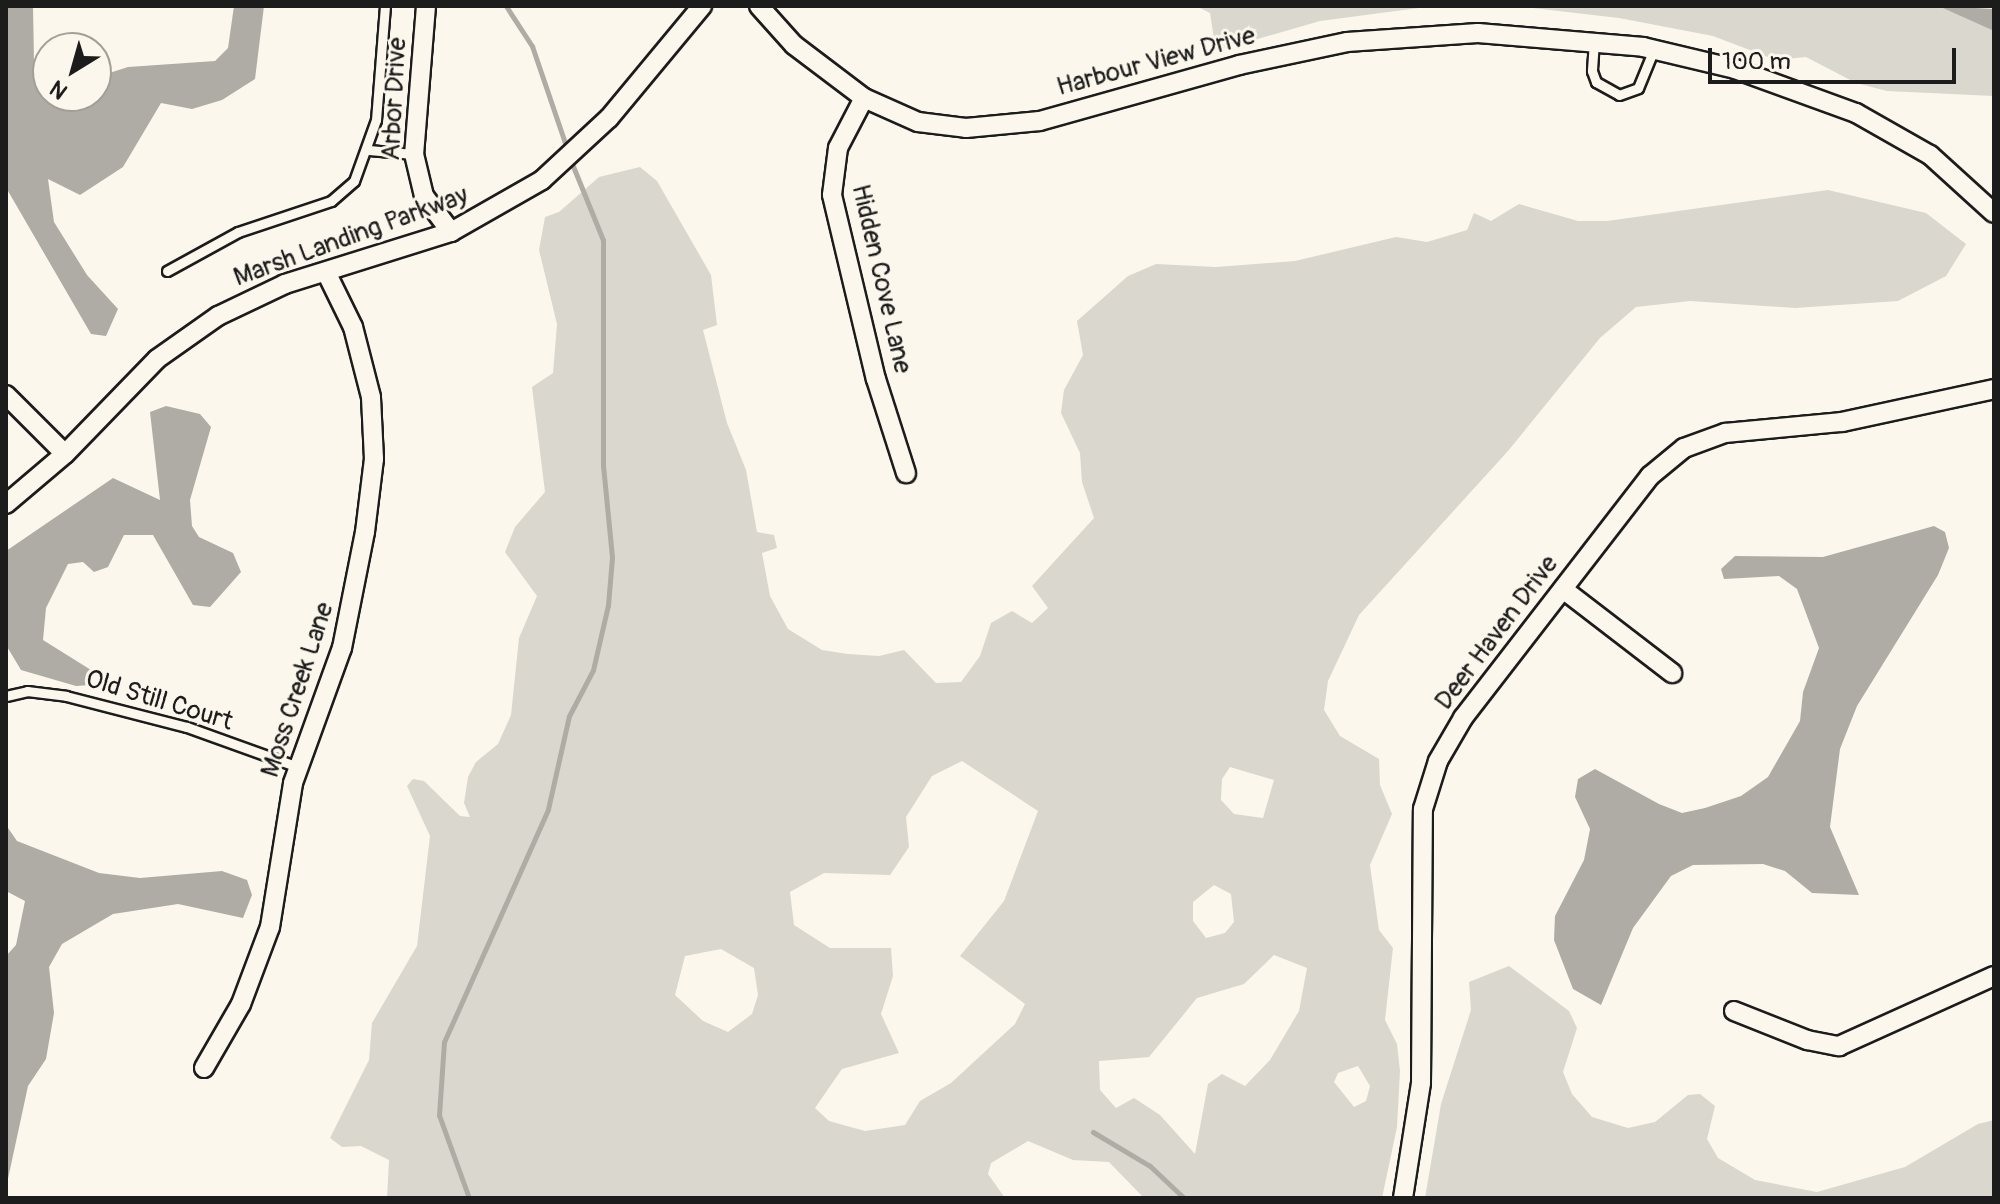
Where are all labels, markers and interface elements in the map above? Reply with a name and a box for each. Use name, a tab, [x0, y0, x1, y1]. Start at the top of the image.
street label: Harbour View Drive	[1053, 20, 1259, 104]
north arrow	[32, 32, 112, 112]
scale bar	[1712, 32, 1960, 82]
street label: Arbor Drive	[376, 37, 414, 161]
text: 100 m	[1722, 47, 1791, 76]
text: N	[44, 74, 73, 105]
street label: Marsh Landing Parkway	[230, 180, 472, 294]
street label: Hidden Cove Lane	[844, 181, 918, 377]
street label: Deer Haven Drive	[1429, 550, 1565, 716]
street label: Moss Creek Lane	[255, 599, 341, 781]
street label: Old Still Court	[82, 664, 236, 738]

